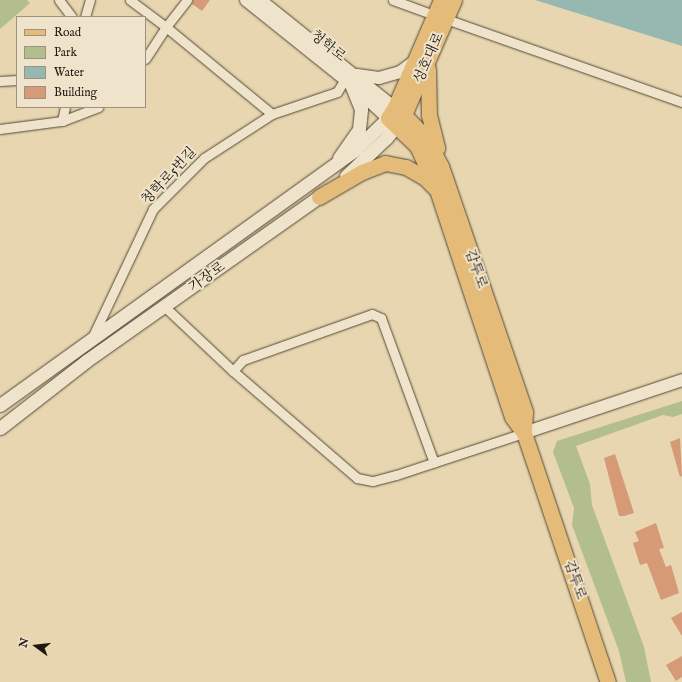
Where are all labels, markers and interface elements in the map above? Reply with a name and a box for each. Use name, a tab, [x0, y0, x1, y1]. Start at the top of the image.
legend	[16, 16, 146, 108]
text: Road	[54, 25, 81, 40]
street label: 청학로	[307, 27, 349, 65]
street label: 성호대로	[410, 30, 448, 86]
text: Park	[54, 45, 77, 60]
text: Water	[54, 65, 84, 80]
text: Building	[54, 85, 97, 100]
street label: 청학로5번길	[138, 144, 200, 208]
street label: 감투로	[461, 247, 491, 291]
street label: 가장로	[186, 258, 228, 296]
street label: 감투로	[560, 558, 590, 602]
north arrow	[16, 626, 56, 666]
text: N	[16, 636, 32, 649]

